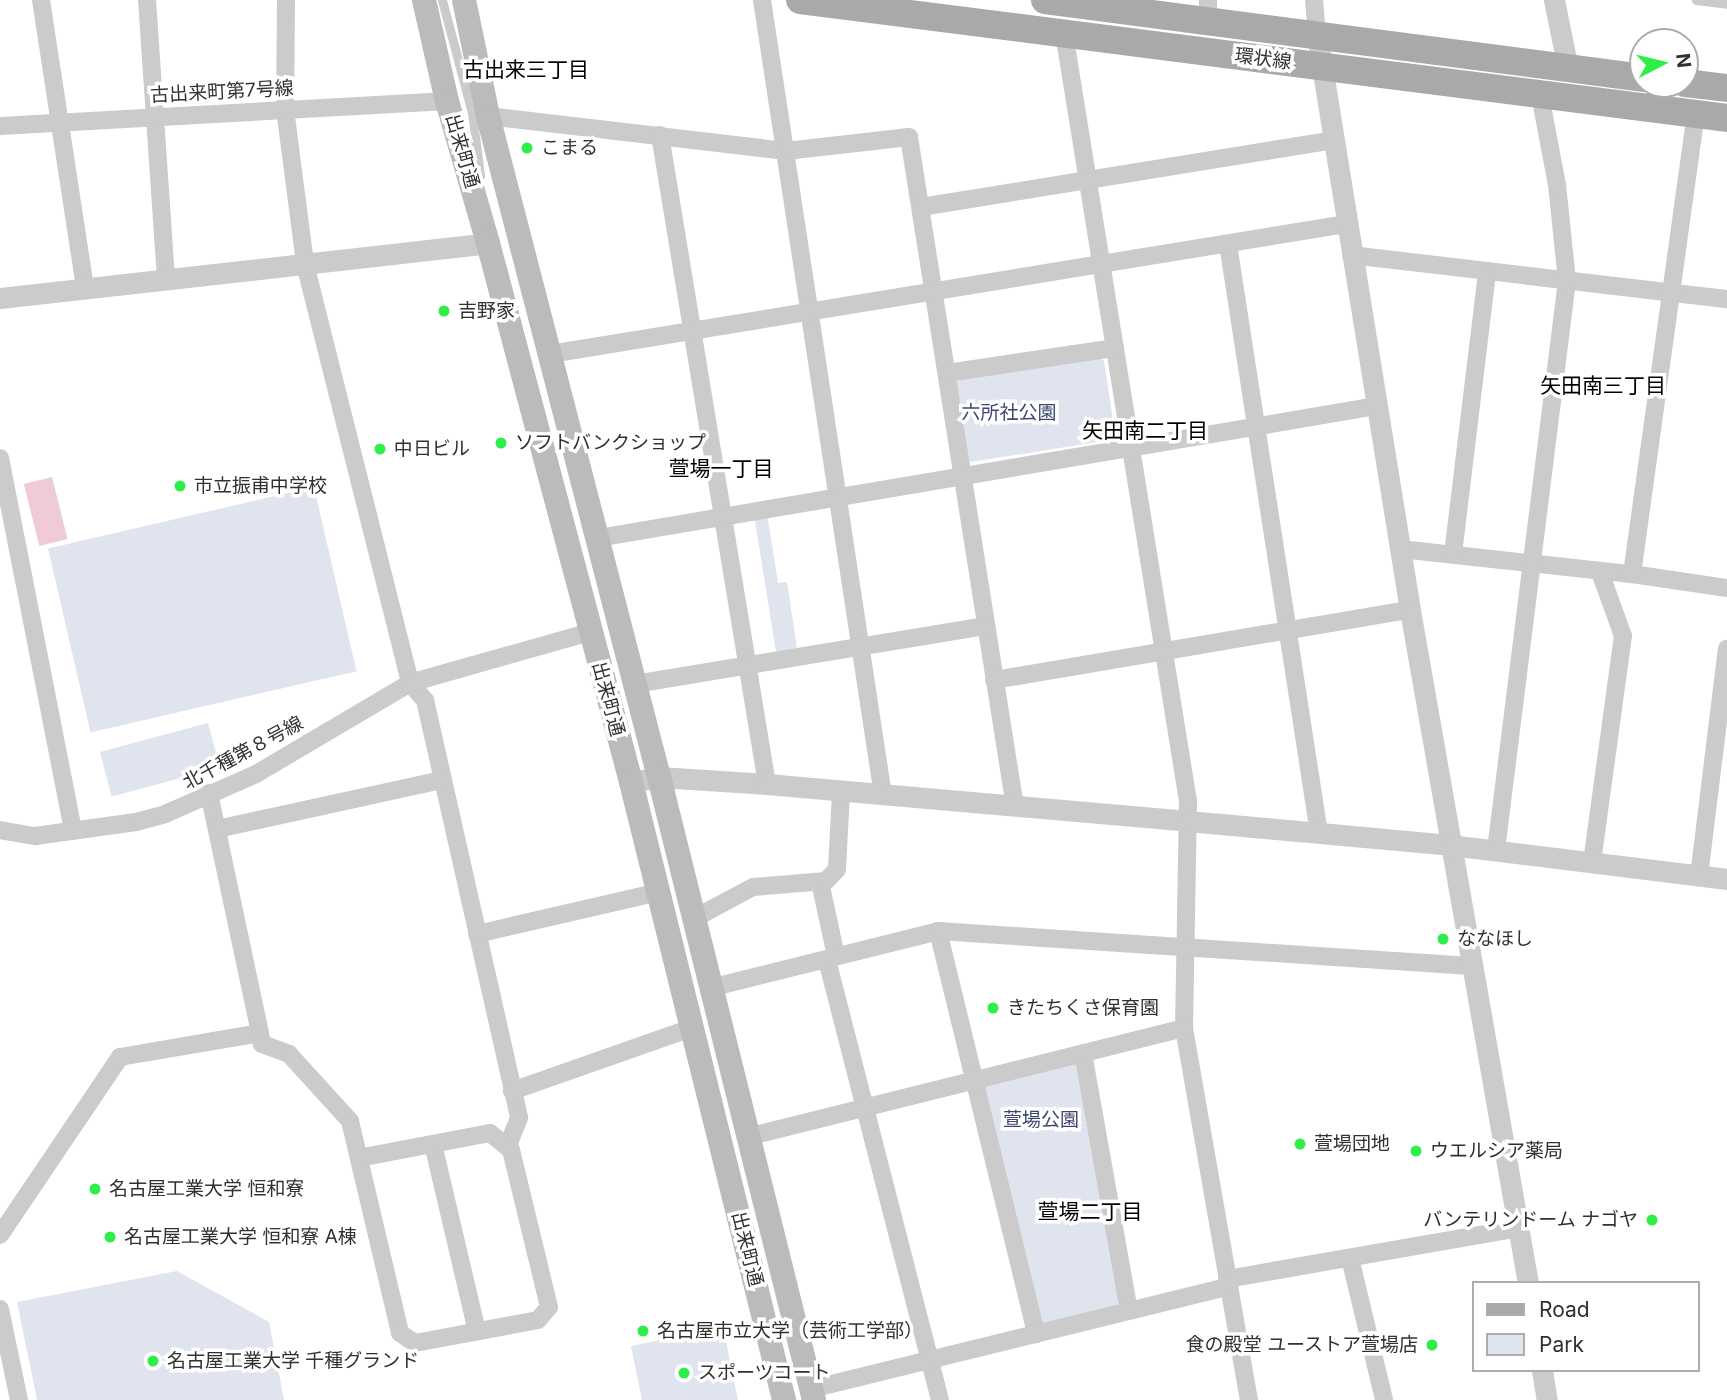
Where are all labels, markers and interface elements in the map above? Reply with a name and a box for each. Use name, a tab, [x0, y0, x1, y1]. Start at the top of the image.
north arrow	[1629, 28, 1699, 98]
street label: 環状線	[1233, 44, 1293, 74]
text: N	[1671, 52, 1696, 69]
district label: 古出来三丁目	[463, 57, 589, 83]
street label: 古出来町第7号線	[150, 77, 294, 107]
street label: 出来町通	[441, 111, 483, 191]
place label: こまる	[541, 137, 598, 159]
marker: こまる	[519, 140, 535, 156]
place label: 吉野家	[458, 300, 515, 322]
marker: 吉野家	[436, 303, 452, 319]
district label: 矢田南三丁目	[1540, 373, 1666, 399]
park label: 六所社公園	[962, 402, 1056, 424]
district label: 矢田南二丁目	[1082, 418, 1208, 444]
place label: ソフトバンクショップ	[515, 432, 705, 454]
marker: ソフトバンクショップ	[493, 435, 509, 451]
place label: 中日ビル	[394, 438, 470, 460]
marker: 中日ビル	[372, 441, 388, 457]
district label: 萱場一丁目	[669, 456, 773, 482]
place label: 市立振甫中学校	[194, 475, 327, 497]
marker: 市立振甫中学校	[172, 478, 188, 494]
street label: 出来町通	[587, 659, 629, 739]
street label: 北千種第８号線	[179, 712, 307, 794]
place label: ななほし	[1457, 928, 1533, 950]
marker: ななほし	[1435, 931, 1451, 947]
place label: きたちくさ保育園	[1007, 997, 1159, 1019]
marker: きたちくさ保育園	[985, 1000, 1001, 1016]
park label: 萱場公園	[1003, 1109, 1079, 1131]
place label: 萱場団地	[1314, 1133, 1390, 1155]
marker: 萱場団地	[1292, 1136, 1308, 1152]
place label: ウエルシア薬局	[1430, 1140, 1563, 1162]
marker: ウエルシア薬局	[1408, 1143, 1424, 1159]
place label: 名古屋工業大学 恒和寮	[109, 1178, 304, 1200]
marker: 名古屋工業大学 恒和寮	[87, 1181, 103, 1197]
district label: 萱場二丁目	[1038, 1199, 1142, 1225]
street label: 出来町通	[727, 1209, 767, 1289]
place label: バンテリンドーム ナゴヤ	[1424, 1209, 1638, 1231]
marker: バンテリンドーム ナゴヤ	[1644, 1212, 1660, 1228]
place label: 名古屋工業大学 恒和寮 A棟	[124, 1226, 357, 1248]
marker: 名古屋工業大学 恒和寮 A棟	[102, 1229, 118, 1245]
legend	[1472, 1281, 1699, 1372]
text: Road	[1539, 1297, 1590, 1322]
place label: 名古屋市立大学（芸術工学部）	[657, 1320, 923, 1342]
marker: 名古屋市立大学（芸術工学部）	[635, 1323, 651, 1339]
text: Park	[1539, 1332, 1584, 1357]
place label: 食の殿堂 ユーストア萱場店	[1185, 1334, 1418, 1356]
marker: 食の殿堂 ユーストア萱場店	[1424, 1337, 1440, 1353]
place label: 名古屋工業大学 千種グランド	[167, 1350, 419, 1372]
marker: 名古屋工業大学 千種グランド	[145, 1353, 161, 1369]
place label: スポーツコート	[698, 1362, 831, 1384]
marker: スポーツコート	[676, 1365, 692, 1381]

